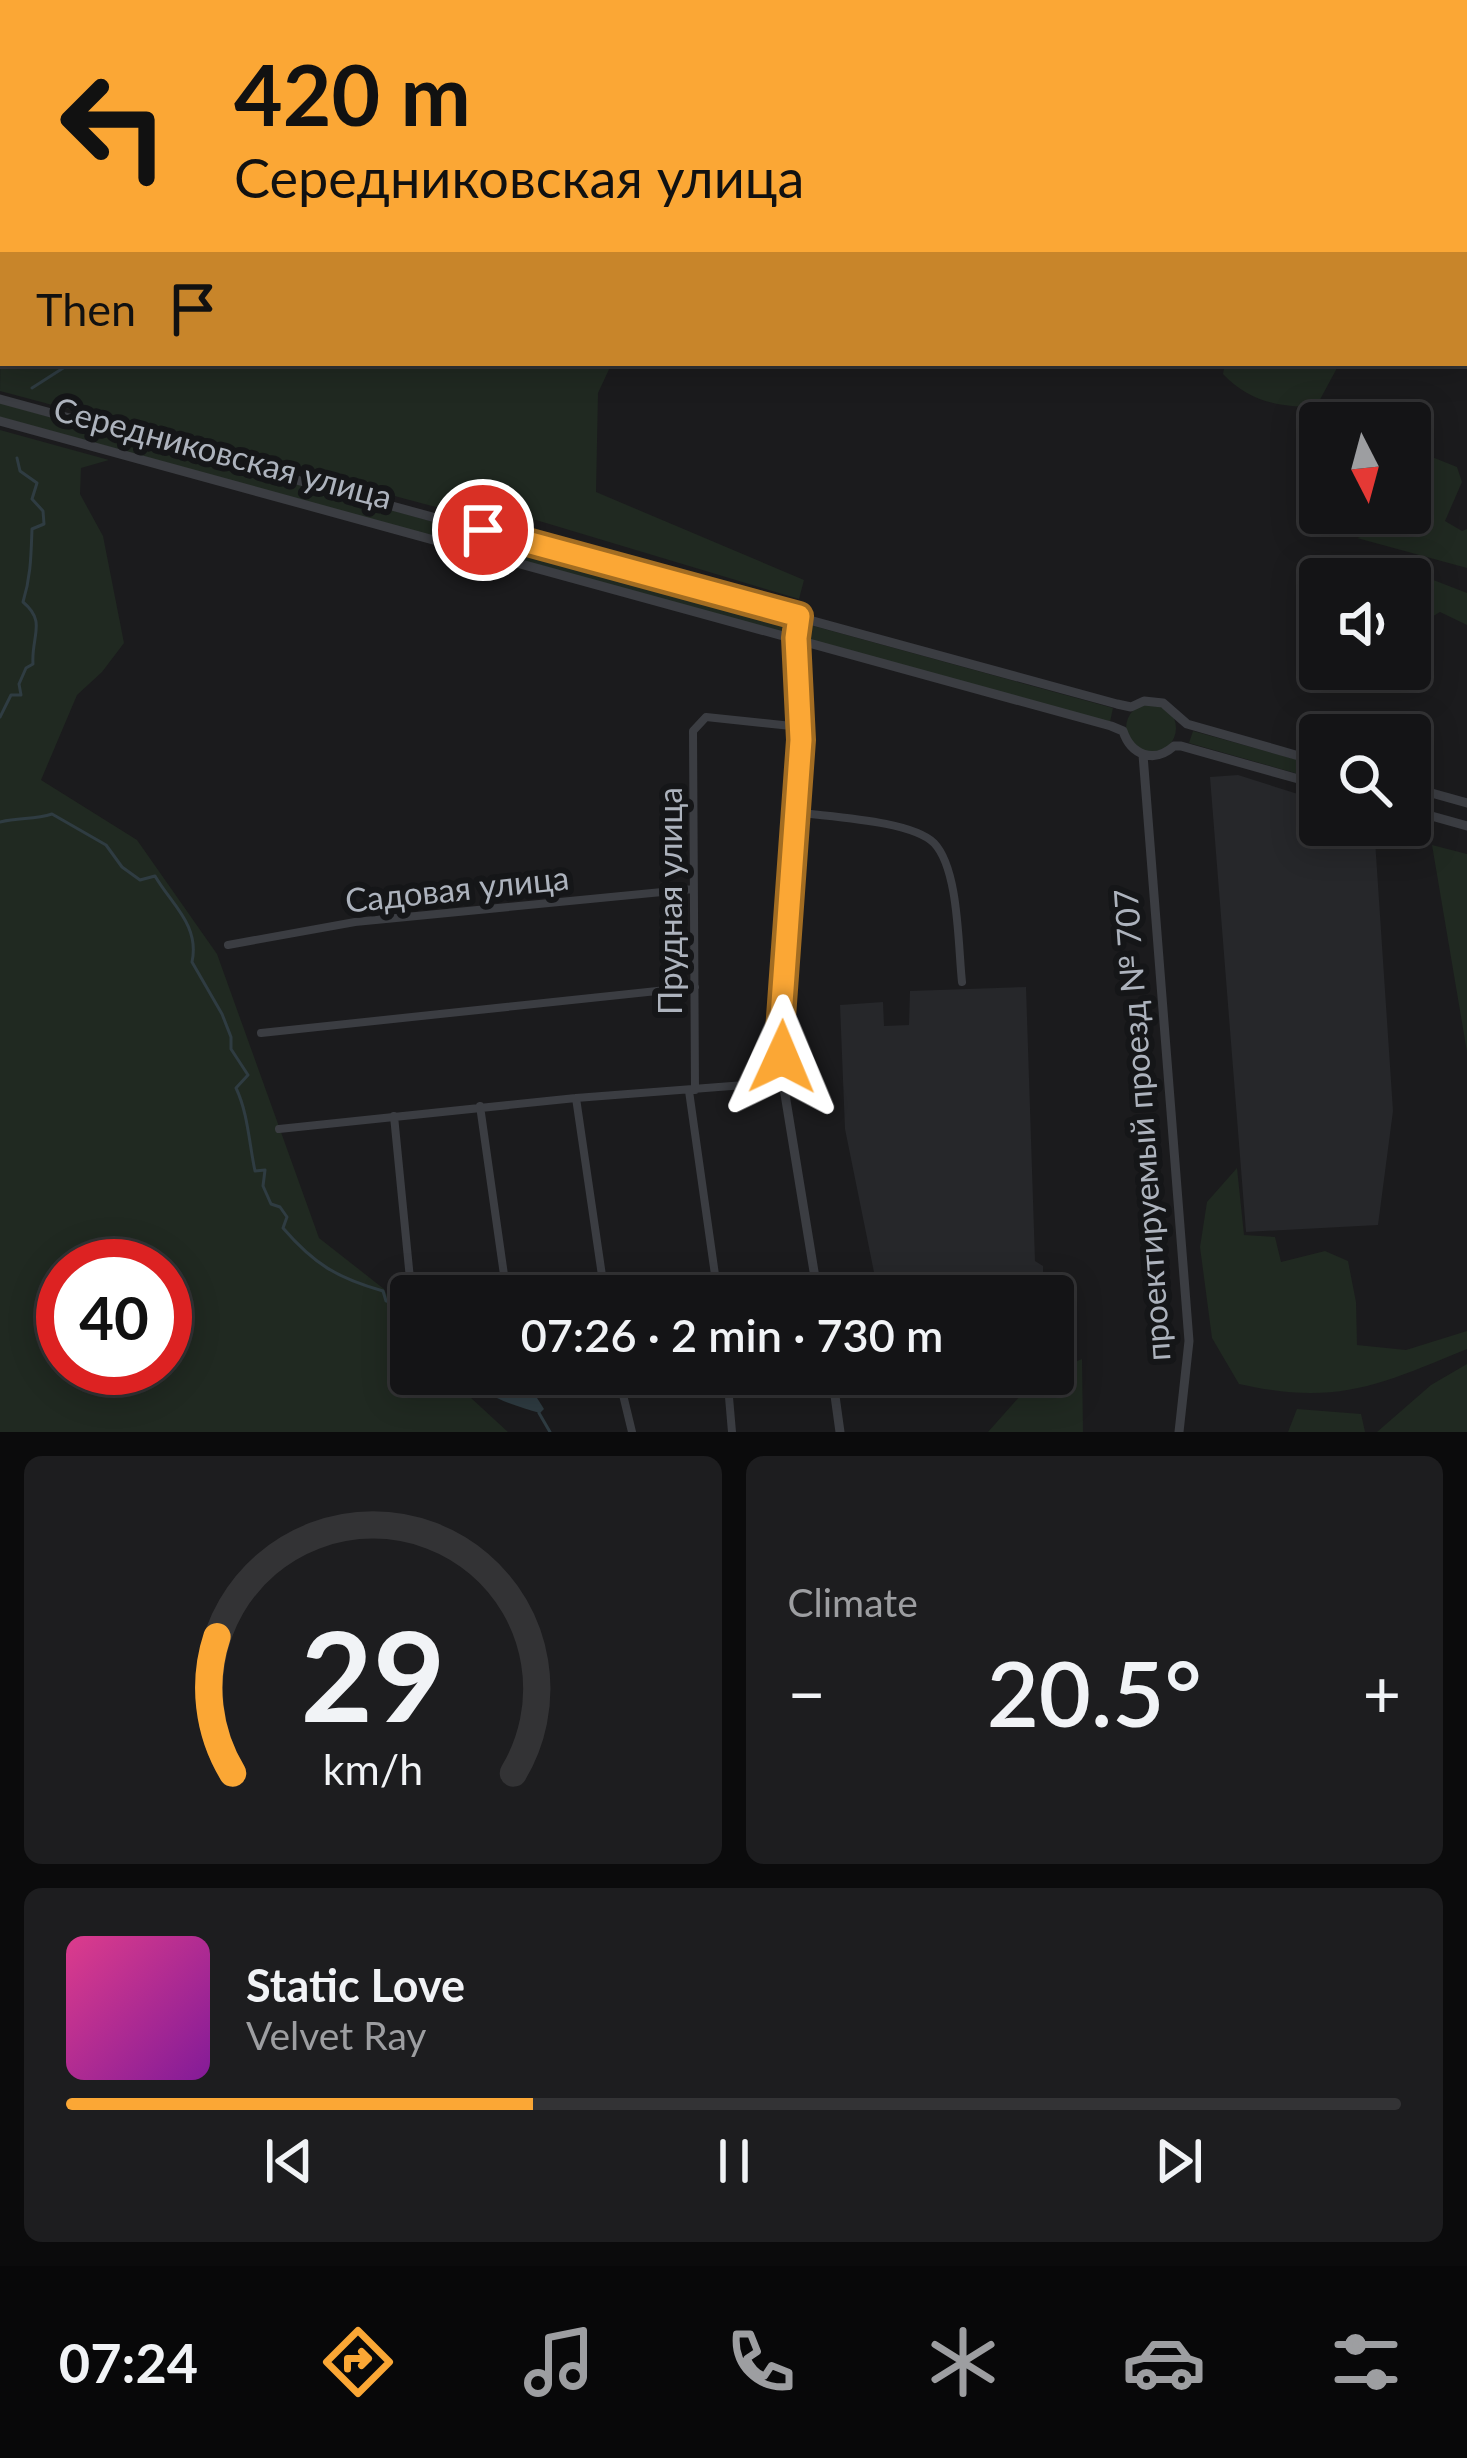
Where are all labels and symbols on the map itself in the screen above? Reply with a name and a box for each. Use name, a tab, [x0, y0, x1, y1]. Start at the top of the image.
street label: Середниковская улица	[50, 388, 397, 516]
north arrow	[1299, 402, 1431, 534]
pin	[432, 479, 534, 581]
street label: Прудная улица	[649, 787, 689, 1015]
street label: Садовая улица	[343, 856, 571, 920]
street label: проектируемый проезд № 707	[1105, 888, 1177, 1363]
position arrow	[719, 994, 845, 1120]
speed limit sign: 40	[36, 1239, 192, 1395]

